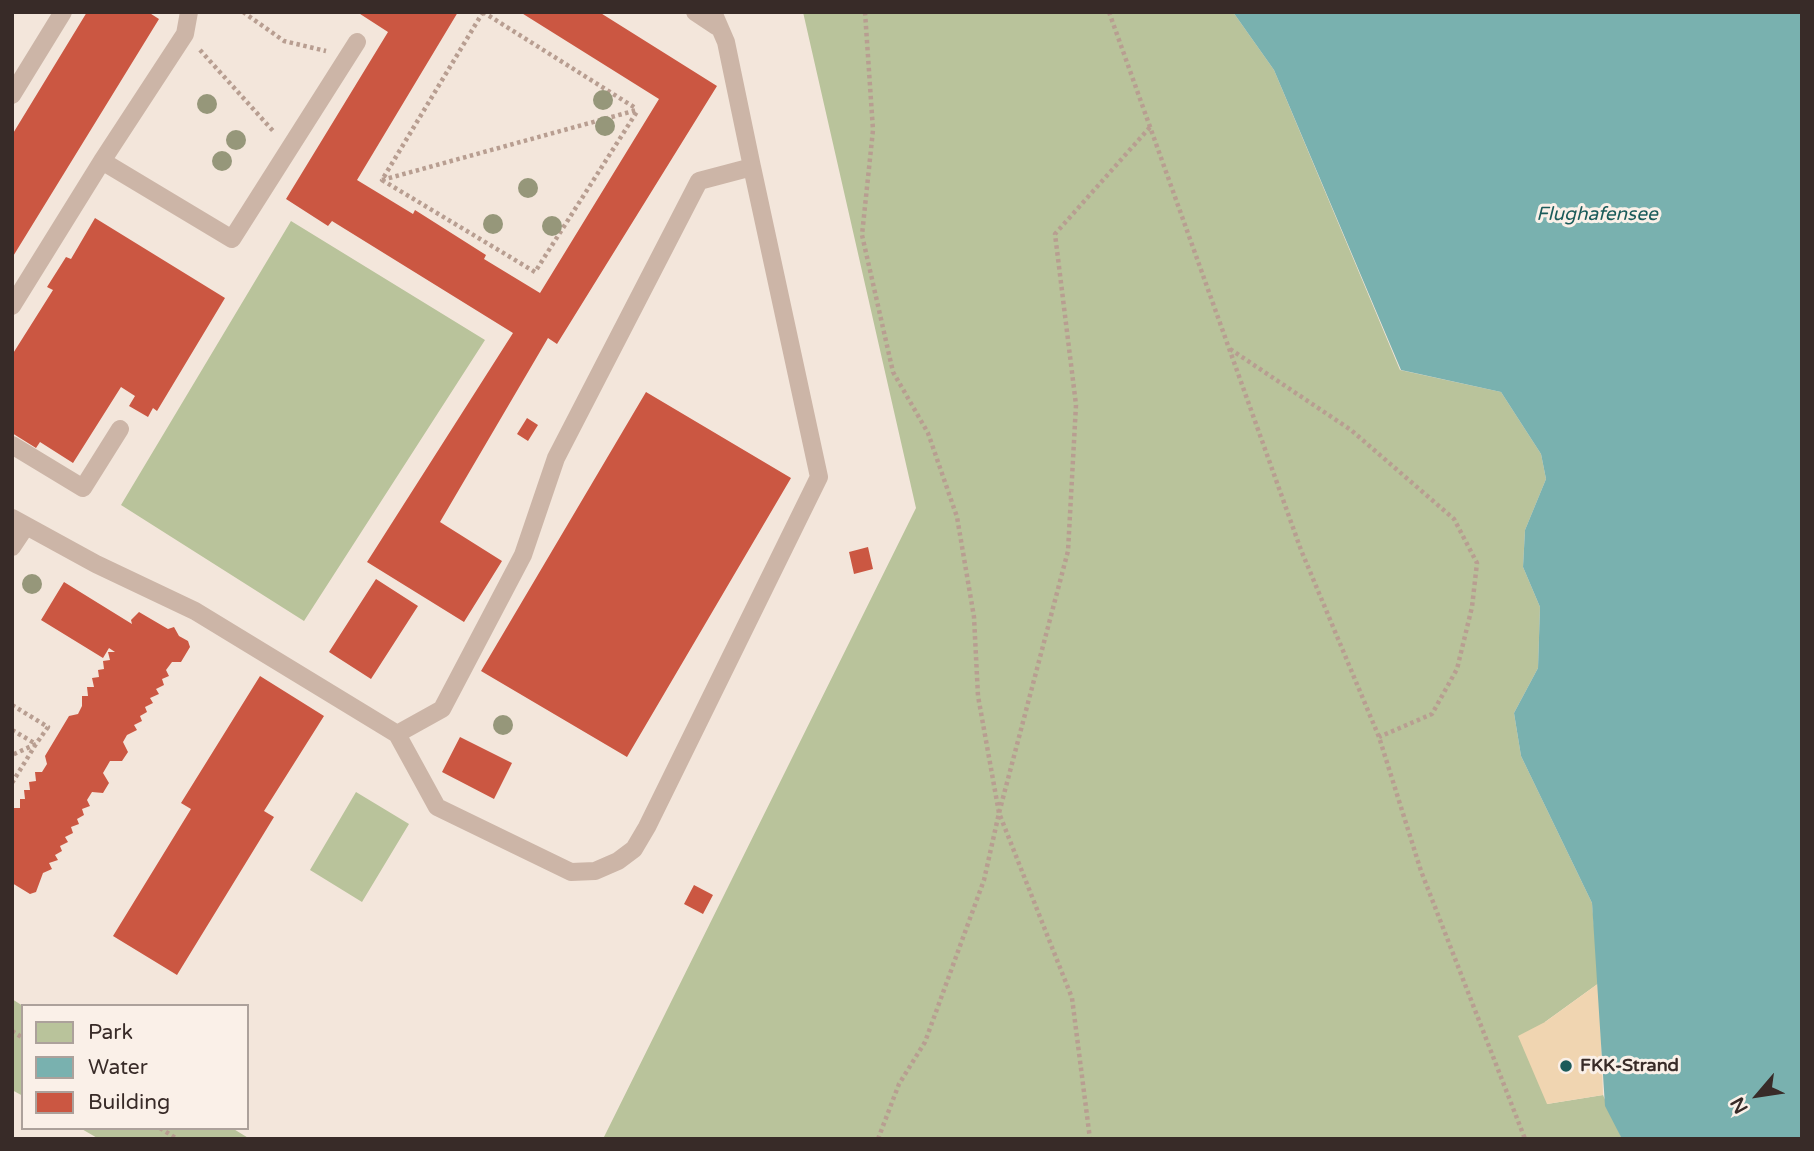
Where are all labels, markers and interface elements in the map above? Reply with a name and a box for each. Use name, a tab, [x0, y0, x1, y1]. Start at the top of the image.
water label: Flughafensee	[1536, 204, 1658, 226]
legend	[21, 1004, 248, 1130]
text: Park	[88, 1020, 133, 1045]
text: Water	[88, 1055, 148, 1080]
place label: FKK-Strand	[1580, 1055, 1679, 1077]
marker: FKK-Strand	[1558, 1058, 1574, 1074]
north arrow	[1723, 1060, 1793, 1130]
text: Building	[88, 1090, 170, 1115]
text: N	[1726, 1093, 1753, 1117]

